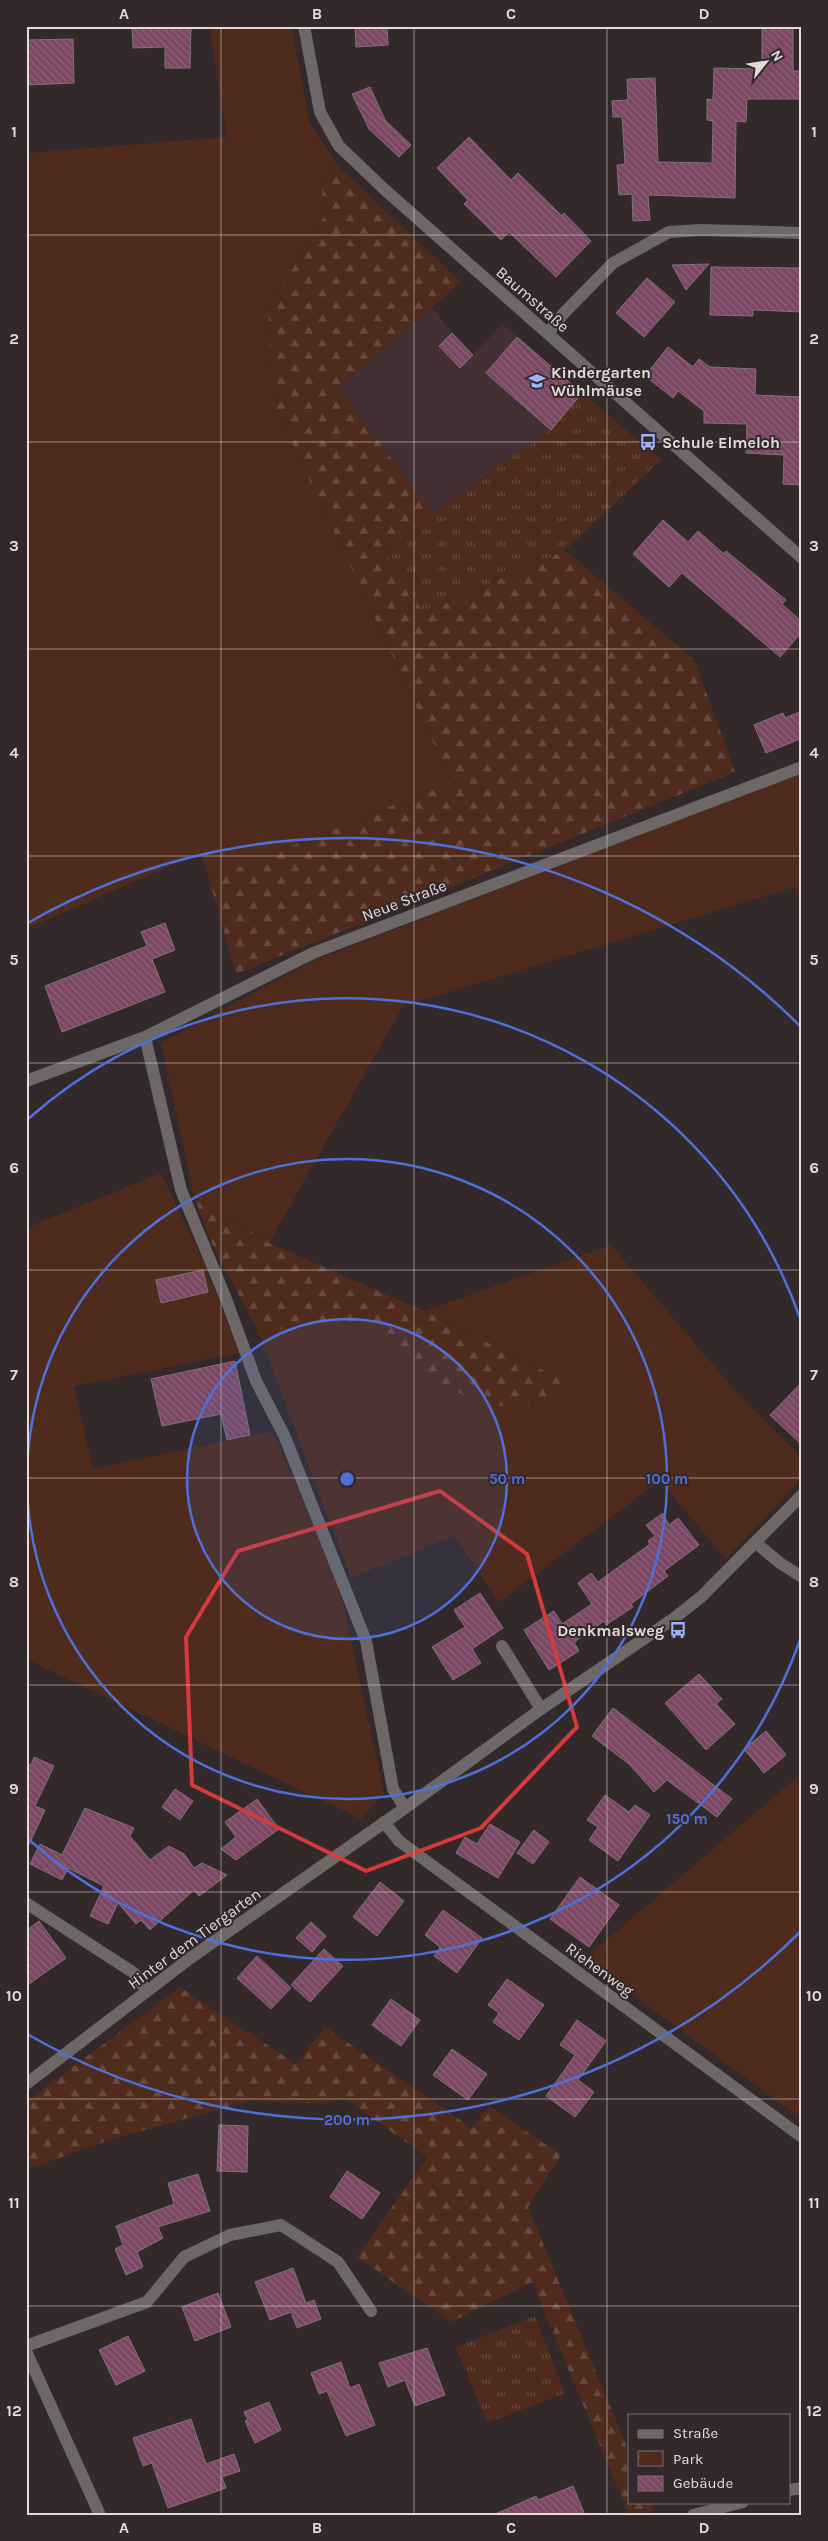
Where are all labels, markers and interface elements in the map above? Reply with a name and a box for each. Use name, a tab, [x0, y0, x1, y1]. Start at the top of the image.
text: A	[119, 4, 129, 23]
text: B	[312, 4, 322, 23]
text: C	[506, 4, 516, 23]
text: D	[699, 4, 710, 23]
north arrow	[740, 38, 790, 88]
text: N	[767, 47, 787, 64]
text: 1	[11, 122, 17, 141]
text: 1	[811, 122, 817, 141]
street label: Baumstraße	[492, 263, 573, 336]
text: 2	[9, 329, 19, 348]
text: 2	[809, 329, 819, 348]
place label: Kindergarten Wühlmäuse	[551, 363, 651, 400]
school or university icon: Kindergarten Wühlmäuse	[527, 371, 547, 391]
bus stop icon: Schule Elmeloh	[638, 432, 658, 452]
place label: Schule Elmeloh	[662, 433, 780, 452]
text: 3	[9, 536, 19, 555]
text: 3	[809, 536, 819, 555]
text: 4	[9, 743, 19, 762]
text: 4	[809, 743, 819, 762]
street label: Neue Straße	[359, 876, 449, 925]
text: 5	[9, 950, 19, 969]
text: 5	[809, 950, 819, 969]
text: 6	[9, 1158, 19, 1177]
text: 6	[809, 1158, 819, 1177]
text: 7	[10, 1365, 18, 1384]
text: 7	[810, 1365, 818, 1384]
centre of rings	[338, 1470, 356, 1488]
text: 50 m	[489, 1470, 525, 1488]
text: 100 m	[646, 1470, 688, 1488]
text: 8	[9, 1572, 19, 1591]
text: 8	[809, 1572, 819, 1591]
bus stop icon: Denkmalsweg	[668, 1620, 688, 1640]
place label: Denkmalsweg	[557, 1621, 664, 1640]
text: 9	[9, 1779, 19, 1798]
text: 9	[809, 1779, 819, 1798]
text: 150 m	[666, 1810, 708, 1828]
street label: Hinter dem Tiergarten	[124, 1884, 264, 1993]
street label: Riehenweg	[562, 1938, 637, 2000]
text: 10	[6, 1986, 22, 2005]
text: 10	[806, 1986, 822, 2005]
text: 200 m	[324, 2111, 370, 2129]
text: 11	[8, 2193, 20, 2212]
text: 11	[808, 2193, 820, 2212]
text: 12	[6, 2401, 22, 2420]
text: 12	[806, 2401, 822, 2420]
legend	[628, 2414, 790, 2504]
text: Straße	[673, 2424, 718, 2442]
text: Park	[673, 2450, 703, 2468]
text: Gebäude	[673, 2474, 733, 2492]
text: A	[119, 2518, 129, 2537]
text: B	[312, 2518, 322, 2537]
text: C	[506, 2518, 516, 2537]
text: D	[699, 2518, 710, 2537]

